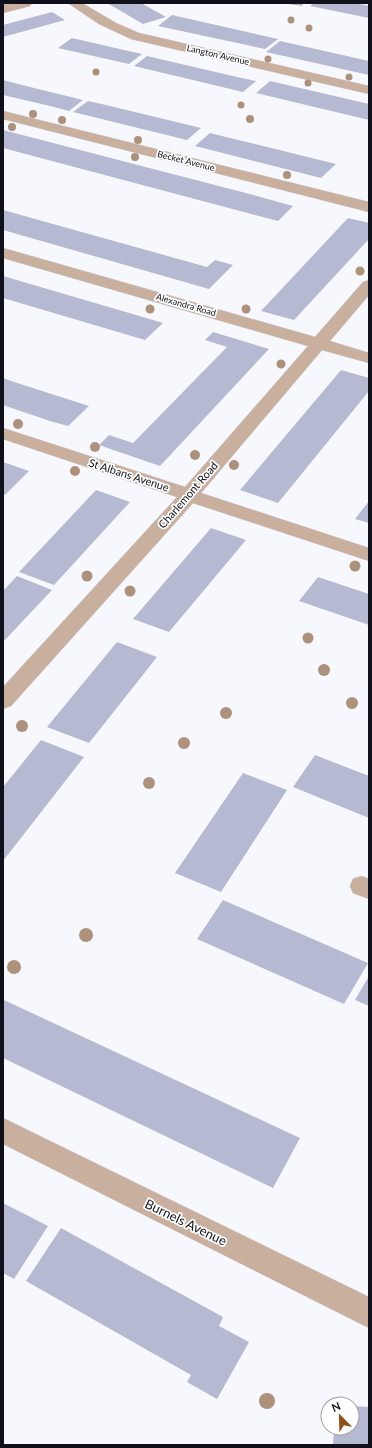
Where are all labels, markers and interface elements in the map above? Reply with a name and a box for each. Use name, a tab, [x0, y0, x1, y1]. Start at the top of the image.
street label: Langton Avenue	[186, 42, 251, 67]
street label: Becket Avenue	[156, 148, 216, 173]
street label: Alexandra Road	[155, 291, 217, 318]
street label: St Albans Avenue	[87, 455, 171, 494]
street label: Charlemont Road	[155, 459, 220, 531]
street label: Burnels Avenue	[142, 1195, 230, 1249]
north arrow	[320, 1396, 360, 1436]
text: N	[329, 1399, 342, 1414]

